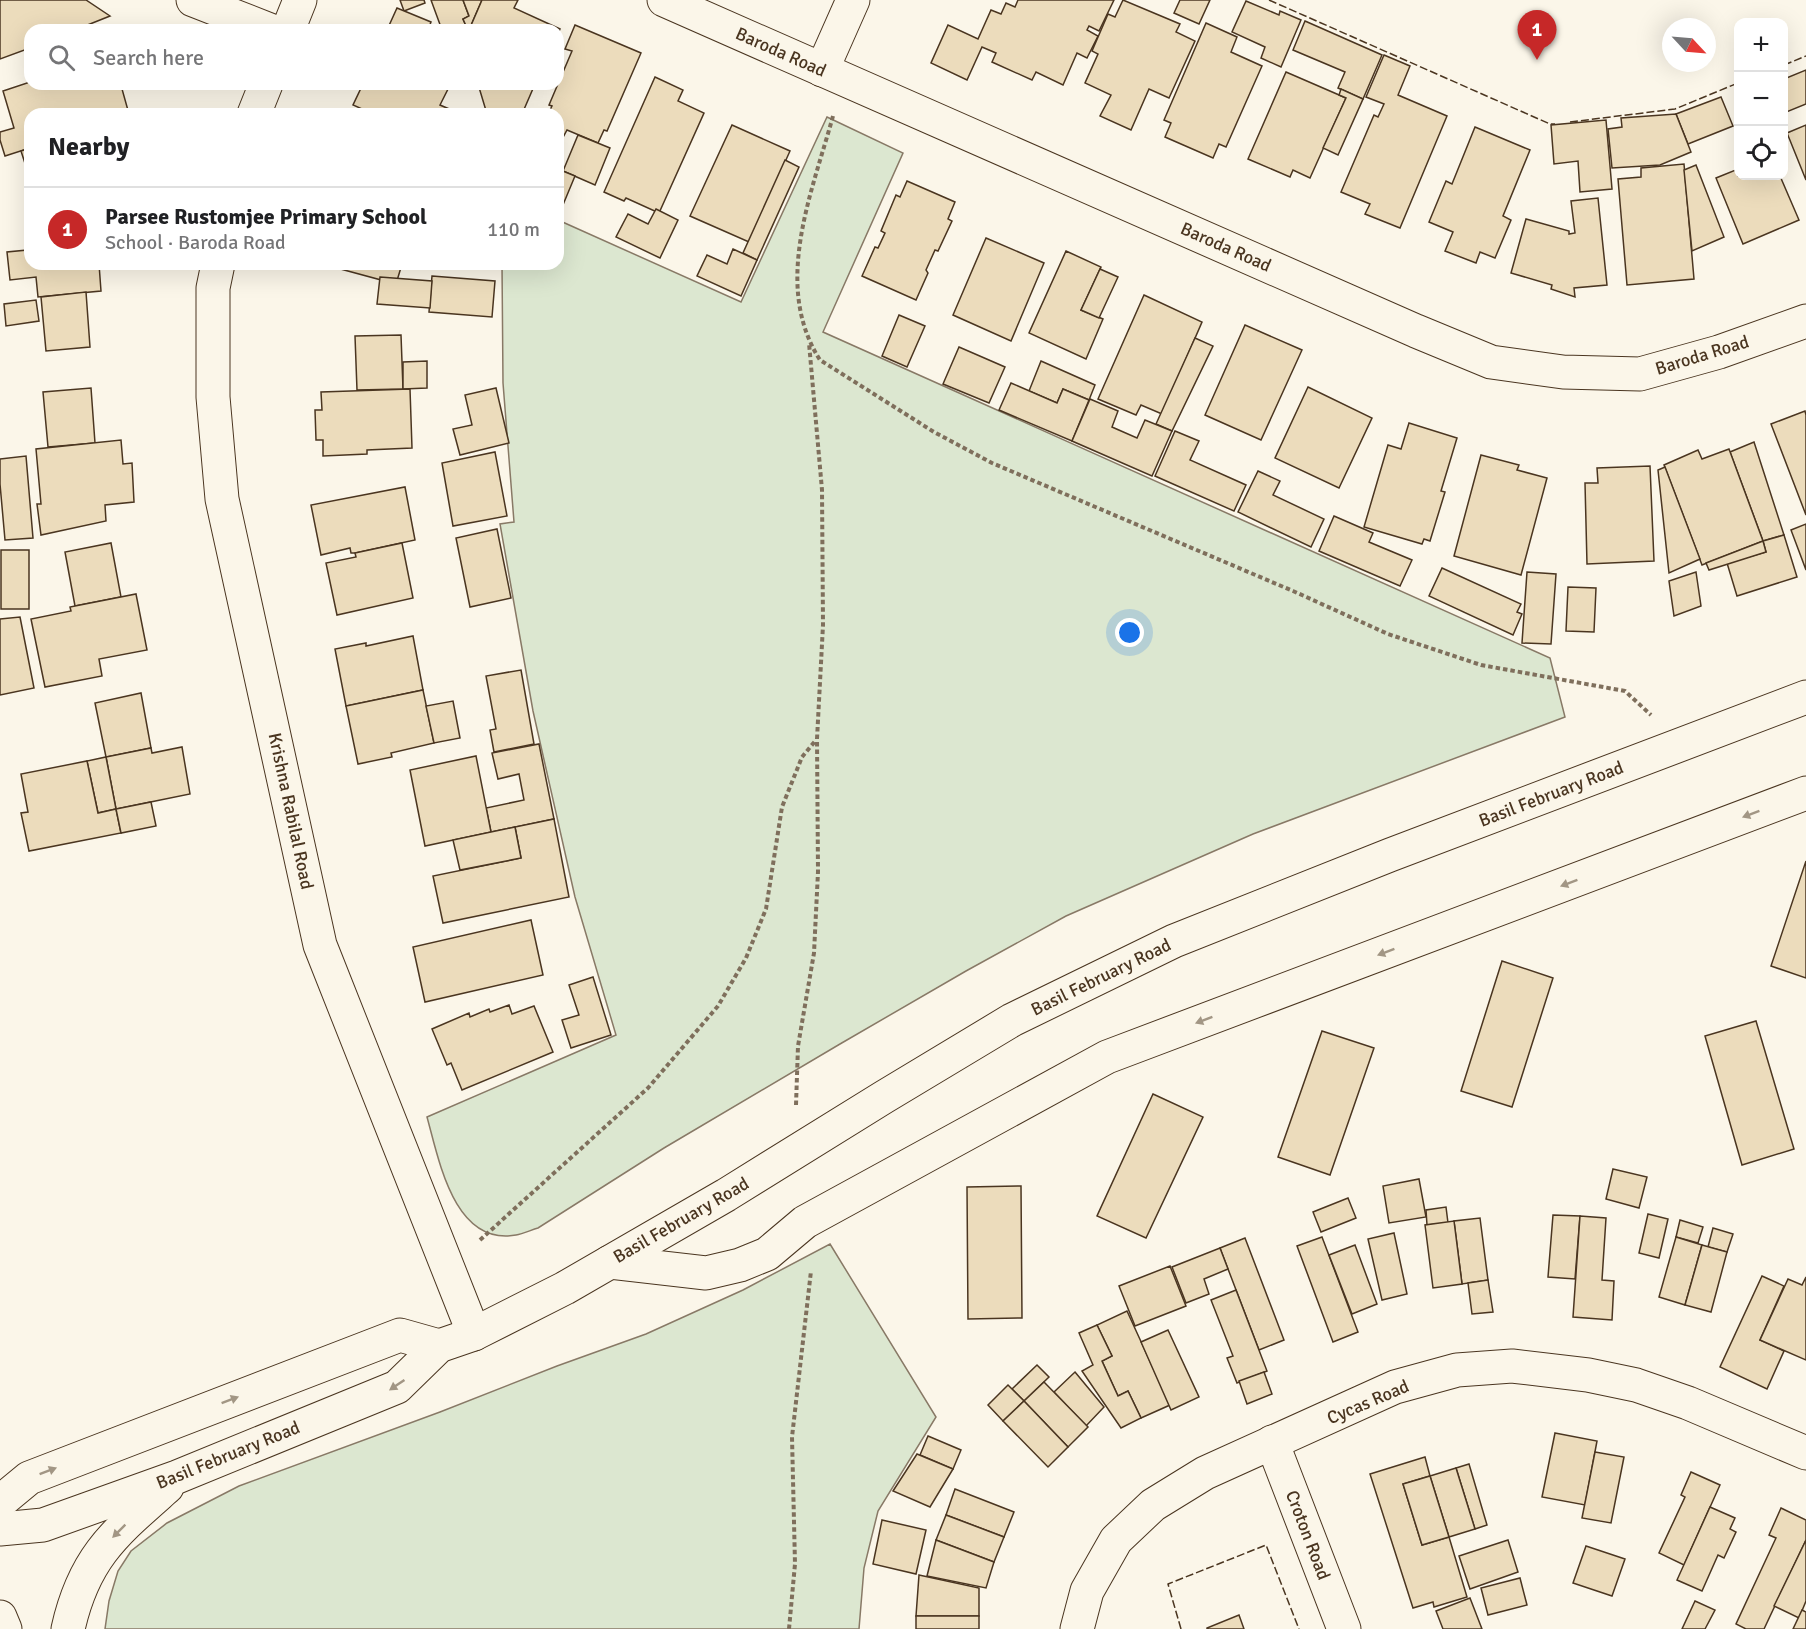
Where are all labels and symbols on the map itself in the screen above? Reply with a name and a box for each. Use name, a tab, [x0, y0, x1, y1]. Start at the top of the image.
pin: 1	[1518, 10, 1556, 60]
north arrow	[1662, 18, 1716, 72]
street label: Baroda Road	[732, 22, 830, 82]
street label: Baroda Road	[1177, 217, 1275, 277]
street label: Baroda Road	[1652, 330, 1752, 380]
your location	[1115, 618, 1144, 647]
street label: Krishna Rabilal Road	[264, 731, 318, 891]
street label: Basil February Road	[1476, 756, 1626, 832]
one-way arrow	[1742, 809, 1760, 819]
one-way arrow	[1560, 878, 1578, 888]
street label: Basil February Road	[1027, 934, 1175, 1020]
one-way arrow	[1377, 947, 1395, 957]
one-way arrow	[1195, 1016, 1213, 1026]
street label: Basil February Road	[609, 1172, 753, 1268]
street label: Cycas Road	[1324, 1375, 1412, 1429]
one-way arrow	[388, 1380, 405, 1391]
one-way arrow	[221, 1395, 239, 1405]
street label: Basil February Road	[153, 1416, 303, 1494]
one-way arrow	[39, 1465, 57, 1475]
street label: Croton Road	[1281, 1487, 1335, 1583]
one-way arrow	[112, 1524, 126, 1538]

